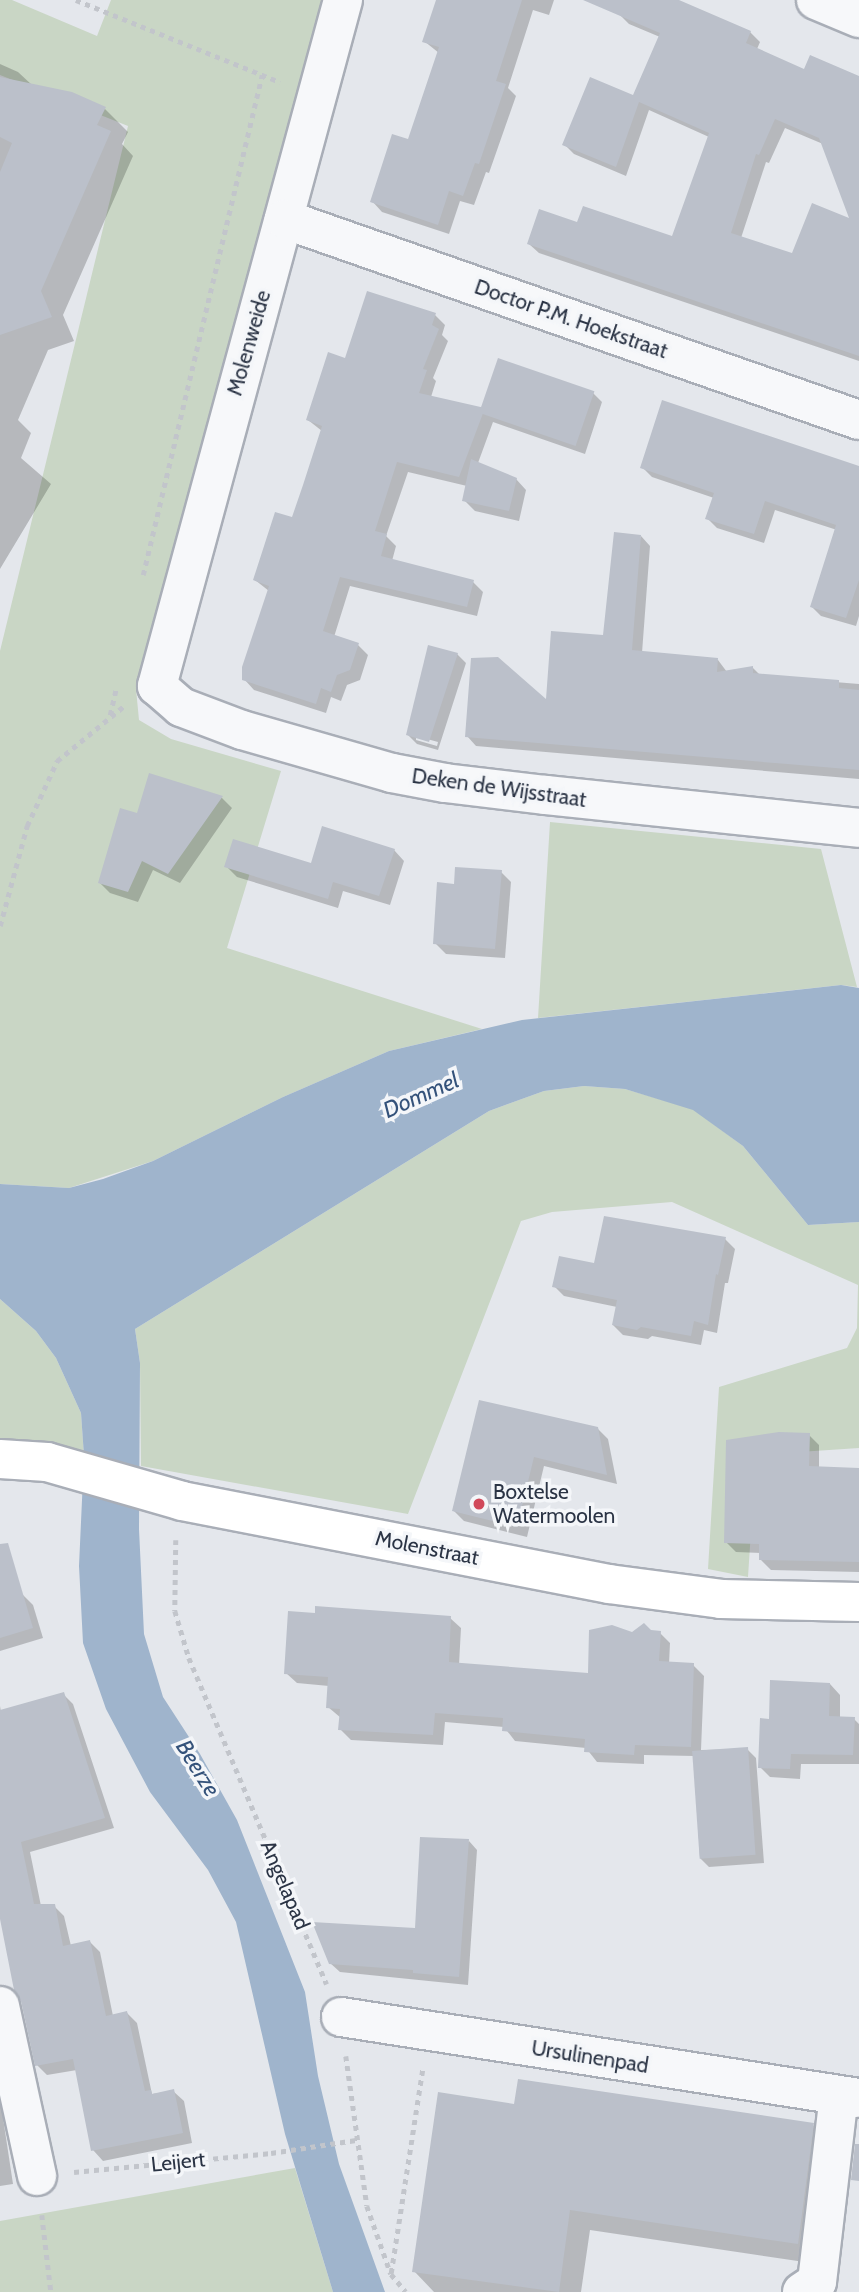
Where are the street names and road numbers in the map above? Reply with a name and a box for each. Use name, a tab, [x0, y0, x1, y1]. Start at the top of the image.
street label: Doctor P.M. Hoekstraat	[471, 274, 671, 364]
street label: Molenweide	[222, 287, 276, 399]
street label: Deken de Wijsstraat	[410, 763, 588, 813]
street label: Molenstraat	[373, 1526, 481, 1570]
street label: Angelapad	[255, 1837, 315, 1933]
street label: Ursulinenpad	[530, 2035, 650, 2079]
street label: Leijert	[150, 2147, 206, 2177]

